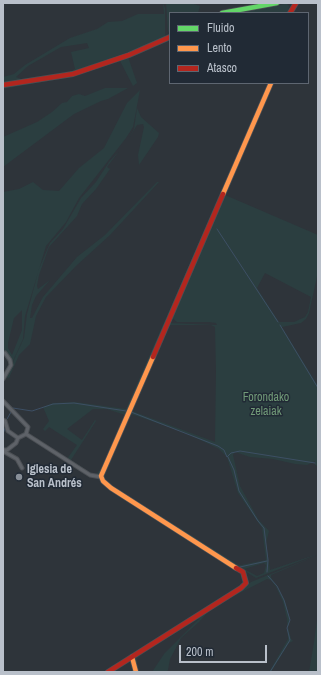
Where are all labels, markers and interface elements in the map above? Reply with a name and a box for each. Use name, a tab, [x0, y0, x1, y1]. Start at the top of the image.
legend	[169, 12, 309, 84]
text: Fluido	[207, 20, 234, 36]
text: Lento	[207, 40, 232, 56]
text: Atasco	[207, 60, 237, 76]
park label: Forondako zelaiak	[243, 391, 289, 419]
place label: Iglesia de San Andrés	[27, 463, 82, 491]
marker: Iglesia de San Andrés	[14, 472, 24, 482]
scale bar	[181, 637, 269, 663]
text: 200 m	[186, 644, 213, 660]

